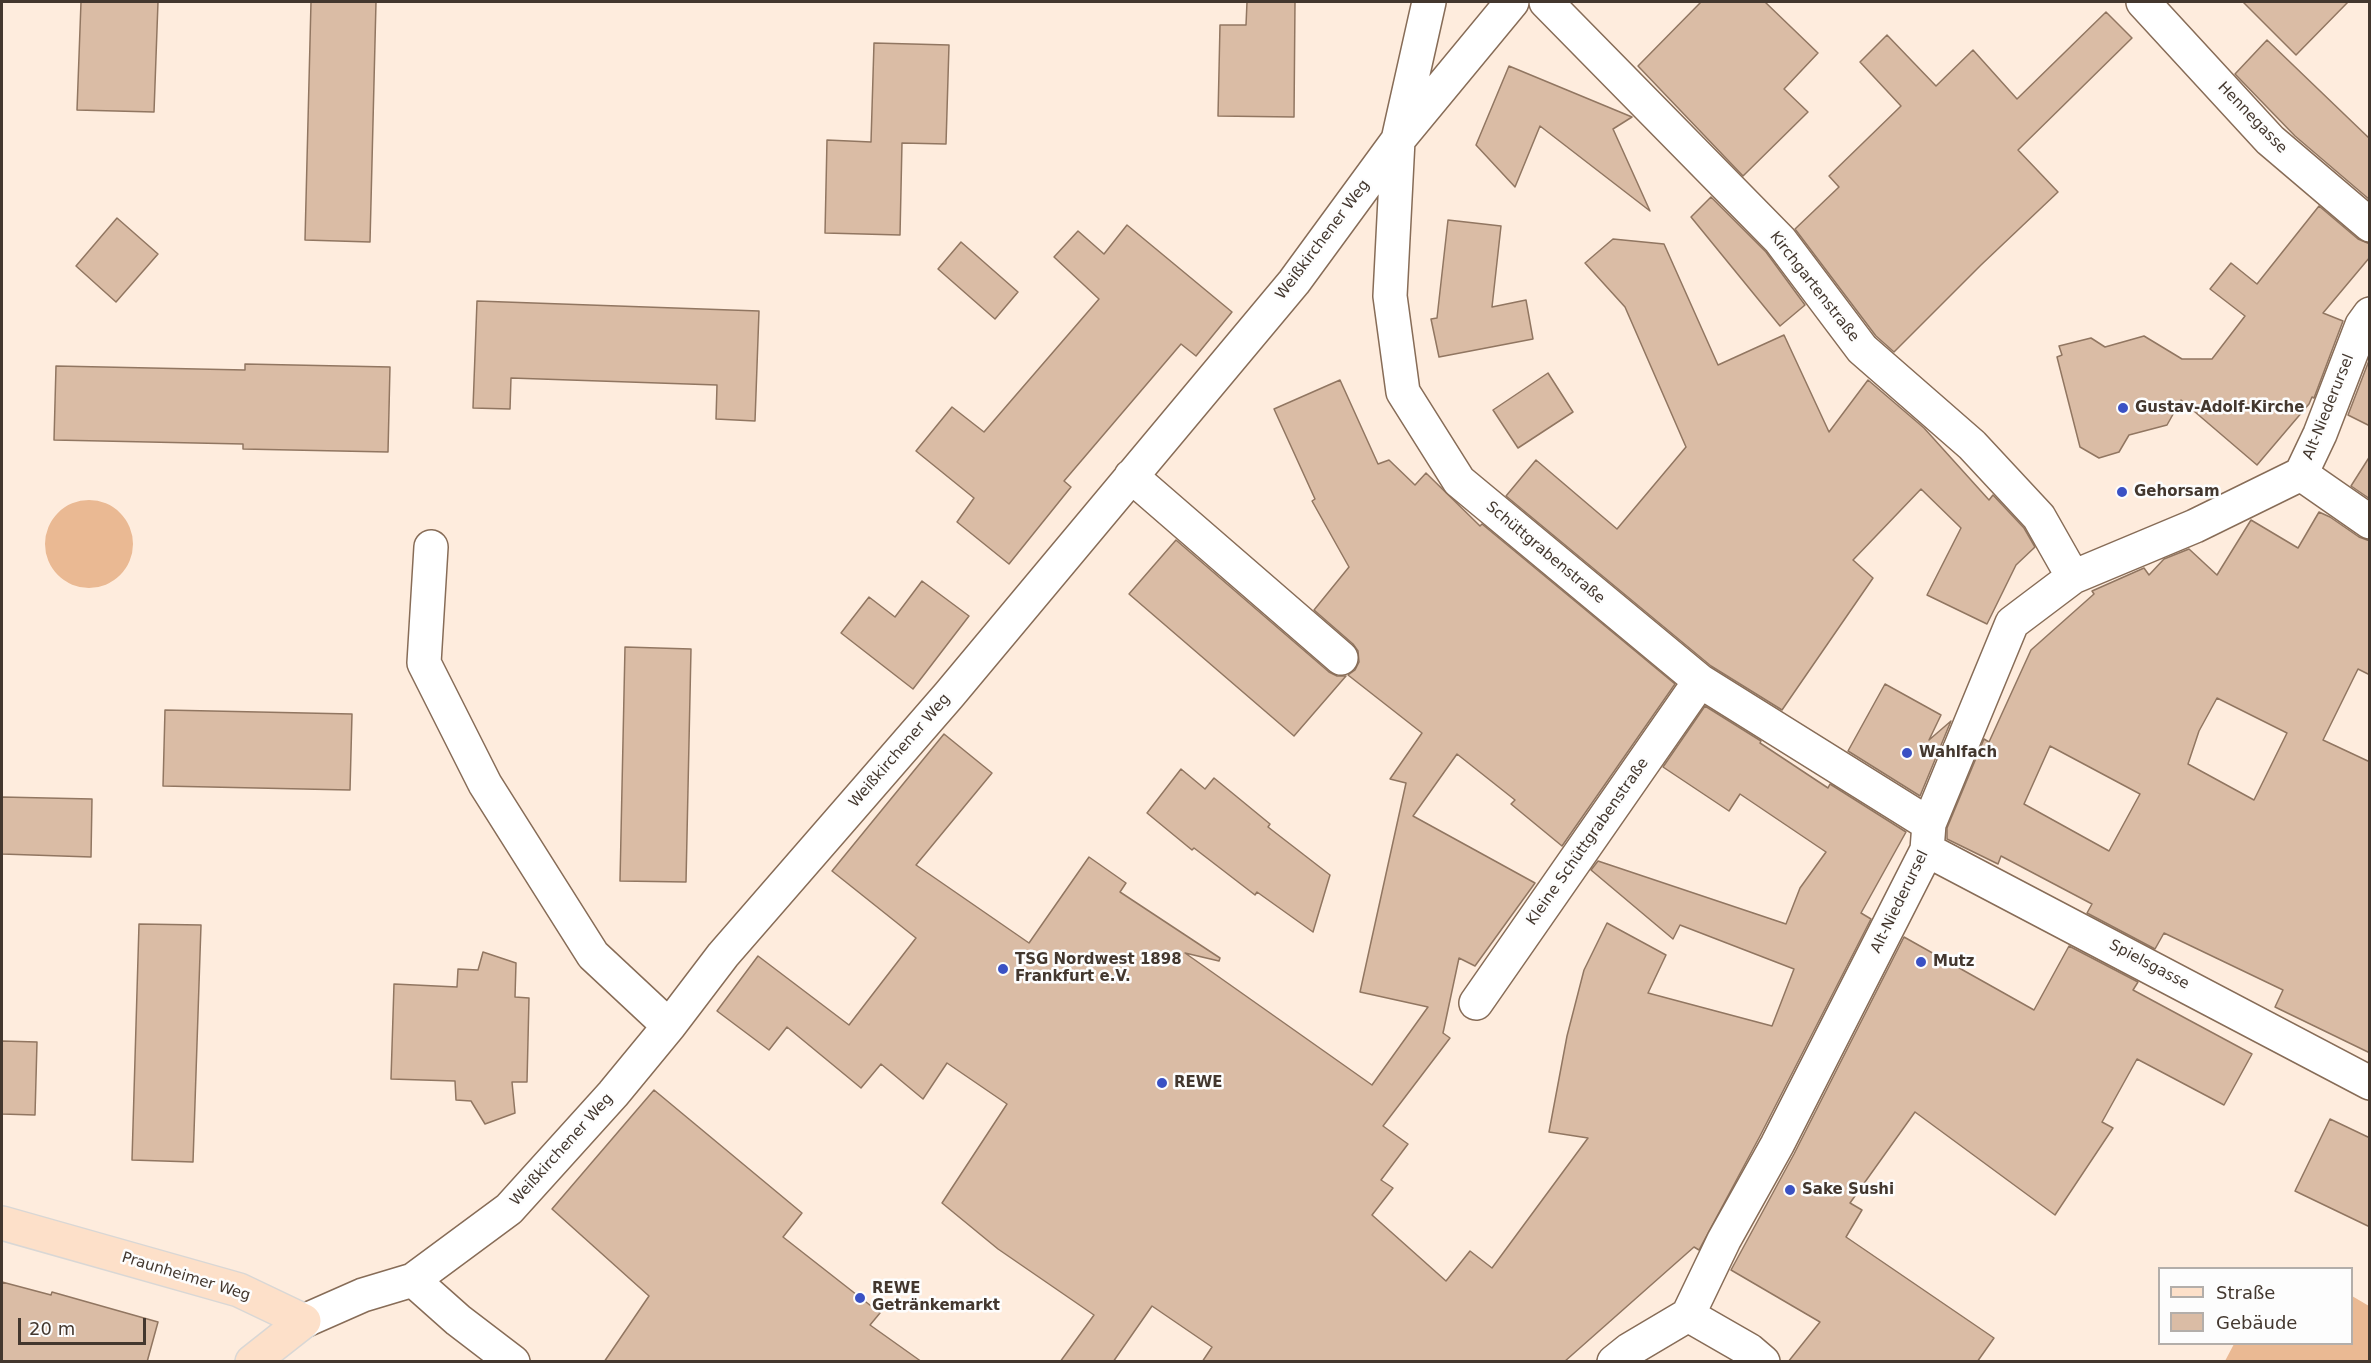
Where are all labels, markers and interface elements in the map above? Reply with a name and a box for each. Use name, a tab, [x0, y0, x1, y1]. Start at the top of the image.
street label: Hennegasse	[2213, 79, 2291, 157]
street label: Weißkirchener Weg	[1272, 177, 1374, 303]
street label: Kirchgartenstraße	[1765, 228, 1863, 346]
street label: Alt-Niederursel	[2300, 352, 2358, 462]
place label: Gustav-Adolf-Kirche	[2135, 399, 2304, 417]
marker: Gustav-Adolf-Kirche	[2116, 401, 2130, 415]
place label: Gehorsam	[2134, 483, 2220, 501]
marker: Gehorsam	[2115, 485, 2129, 499]
street label: Schüttgrabenstraße	[1482, 498, 1608, 608]
street label: Weißkirchener Weg	[846, 690, 954, 812]
place label: Wahlfach	[1919, 744, 1997, 762]
marker: Wahlfach	[1900, 746, 1914, 760]
street label: Kleine Schüttgrabenstraße	[1523, 755, 1653, 929]
street label: Alt-Niederursel	[1867, 848, 1933, 956]
street label: Spielsgasse	[2106, 936, 2192, 994]
place label: TSG Nordwest 1898 Frankfurt e.V.	[1015, 951, 1182, 986]
place label: Mutz	[1933, 953, 1975, 971]
marker: Mutz	[1914, 955, 1928, 969]
marker: TSG Nordwest 1898 Frankfurt e.V.	[996, 962, 1010, 976]
place label: REWE	[1174, 1074, 1223, 1092]
marker: REWE	[1155, 1076, 1169, 1090]
street label: Weißkirchener Weg	[507, 1090, 617, 1210]
place label: Sake Sushi	[1802, 1181, 1894, 1199]
marker: Sake Sushi	[1783, 1183, 1797, 1197]
street label: Praunheimer Weg	[120, 1249, 252, 1305]
legend	[2158, 1267, 2353, 1345]
place label: REWE Getränkemarkt	[872, 1280, 1000, 1315]
text: Straße	[2216, 1282, 2275, 1303]
marker: REWE Getränkemarkt	[853, 1291, 867, 1305]
scale bar	[21, 1306, 148, 1344]
text: Gebäude	[2216, 1312, 2297, 1333]
text: 20 m	[29, 1318, 75, 1339]

